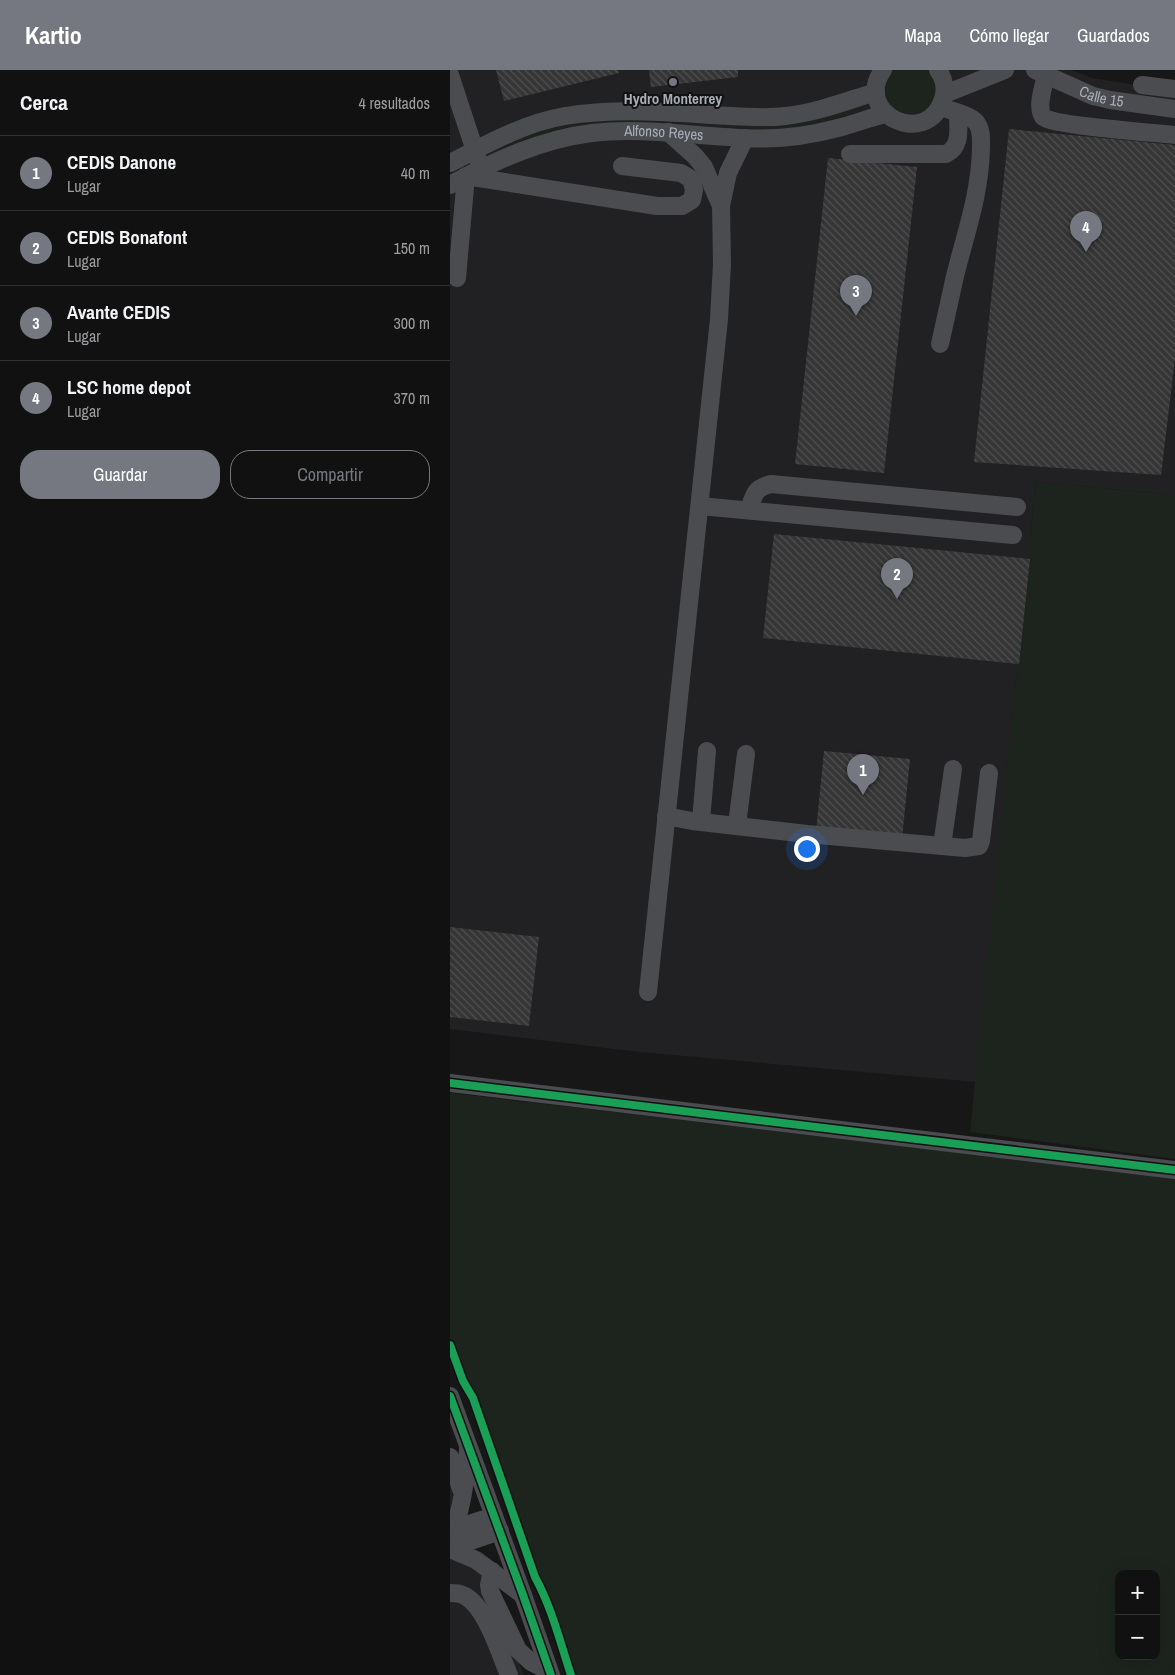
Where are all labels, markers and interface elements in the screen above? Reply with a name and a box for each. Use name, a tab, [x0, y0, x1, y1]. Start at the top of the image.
text: Kartio	[25, 19, 82, 51]
text: Mapa	[904, 23, 941, 48]
text: Cómo llegar	[969, 23, 1049, 48]
text: Guardados	[1077, 23, 1150, 48]
marker: Hydro Monterrey	[667, 76, 679, 88]
street label: Calle 15	[1076, 80, 1125, 112]
text: Cerca	[20, 88, 68, 117]
place label: Hydro Monterrey	[624, 88, 722, 109]
text: 4 resultados	[359, 92, 430, 114]
street label: Alfonso Reyes	[623, 120, 704, 145]
text: CEDIS Danone	[67, 149, 176, 175]
text: 1	[32, 162, 40, 184]
text: 40 m	[401, 162, 430, 184]
text: Lugar	[67, 175, 101, 197]
pin: 4	[1070, 211, 1102, 252]
text: CEDIS Bonafont	[67, 224, 187, 250]
text: 2	[32, 237, 40, 259]
text: 150 m	[394, 237, 430, 259]
text: Lugar	[67, 250, 101, 272]
pin: 3	[840, 275, 872, 316]
text: Avante CEDIS	[67, 299, 170, 325]
text: 3	[32, 312, 40, 334]
text: 300 m	[394, 312, 430, 334]
text: Lugar	[67, 325, 101, 347]
text: LSC home depot	[67, 374, 191, 400]
text: 4	[32, 387, 40, 409]
text: 370 m	[394, 387, 430, 409]
text: Lugar	[67, 400, 101, 422]
button: Guardar	[20, 450, 220, 499]
button: Compartir	[230, 450, 430, 499]
pin: 2	[881, 558, 913, 599]
pin: 1	[847, 754, 879, 795]
your location	[794, 836, 820, 862]
map controls	[1115, 1570, 1160, 1660]
button: +	[1115, 1570, 1160, 1615]
button: −	[1115, 1615, 1160, 1660]

